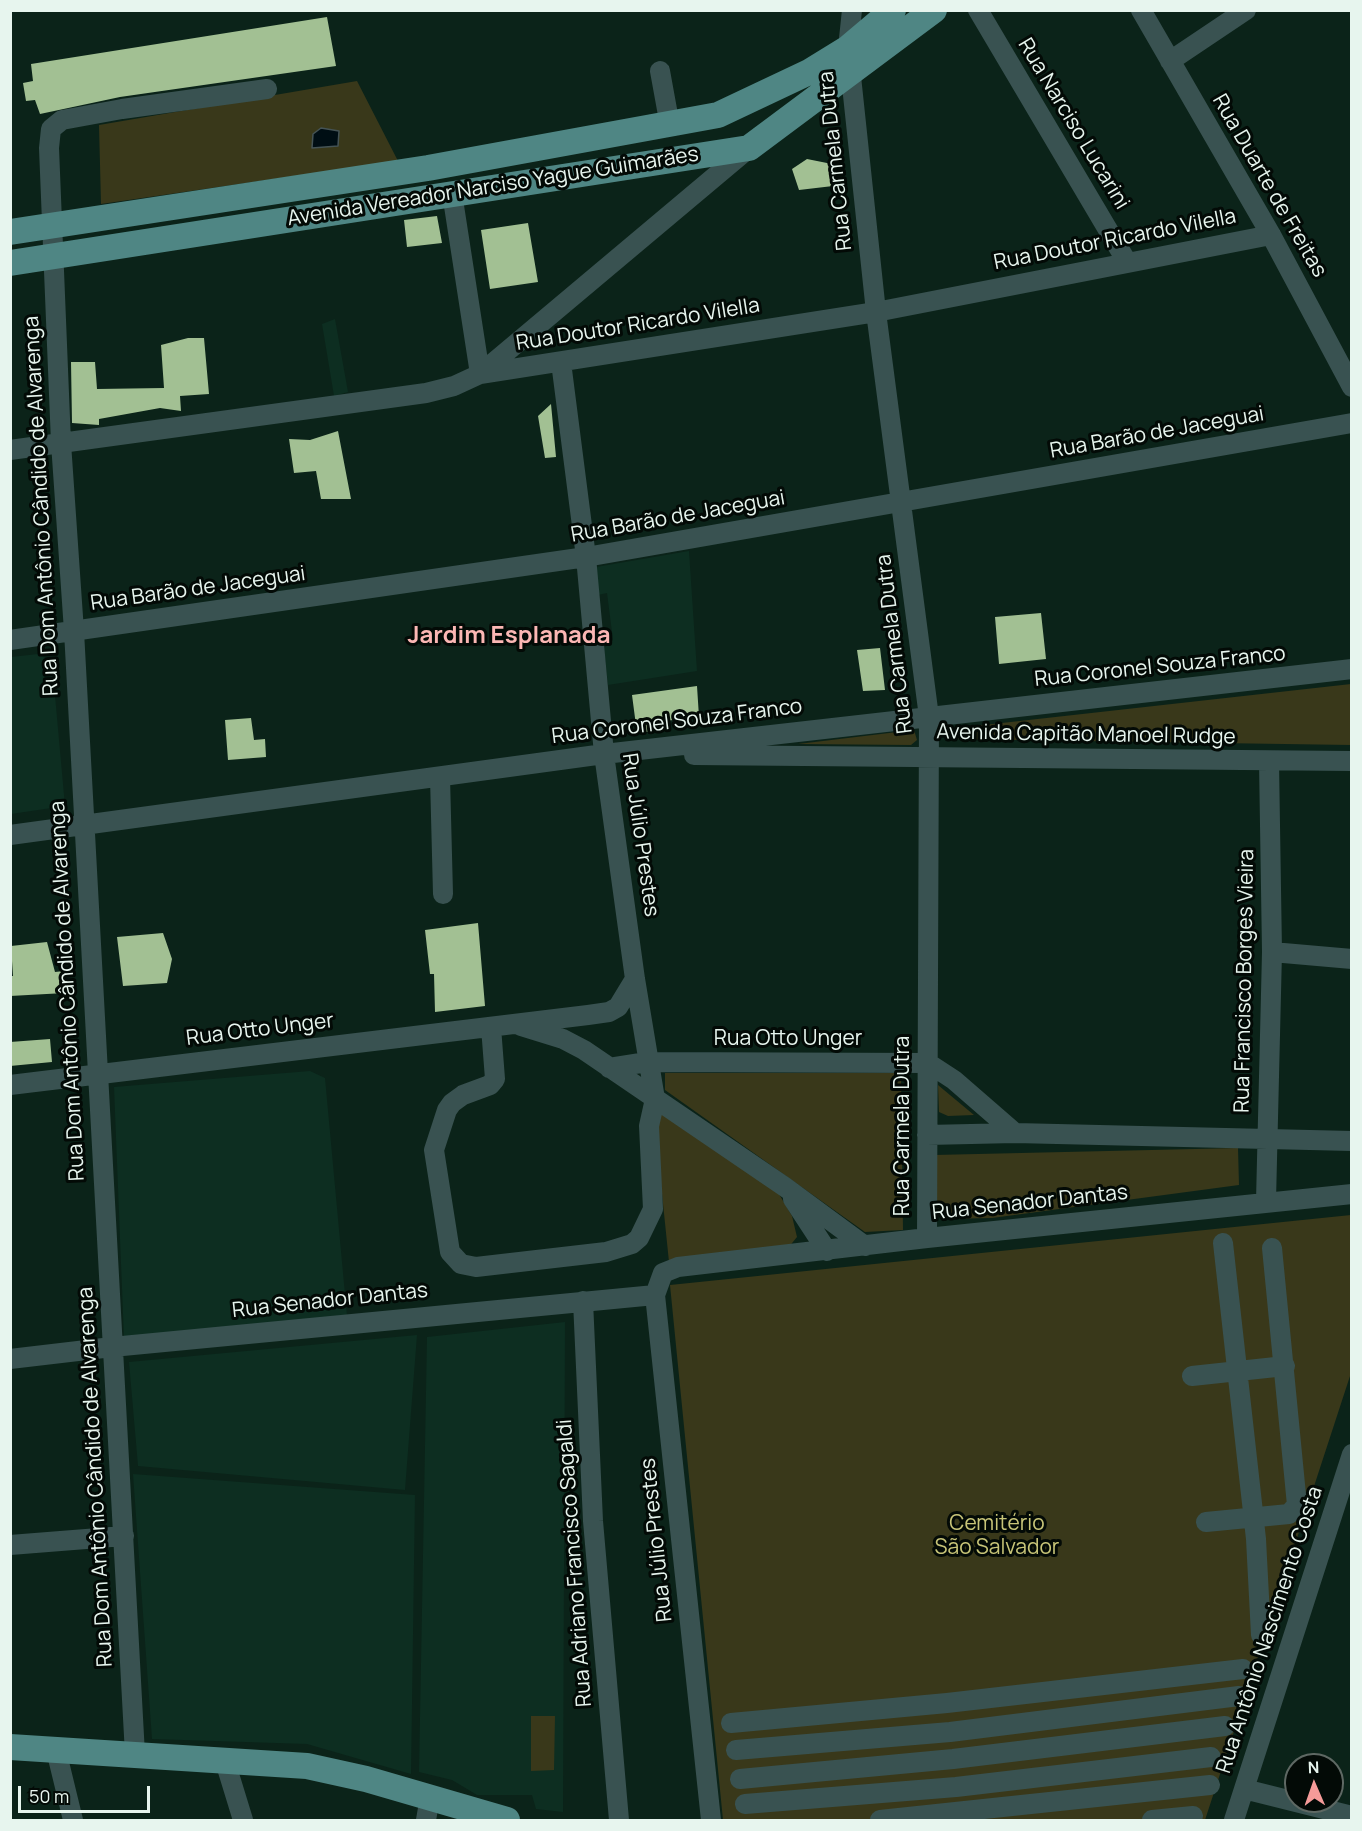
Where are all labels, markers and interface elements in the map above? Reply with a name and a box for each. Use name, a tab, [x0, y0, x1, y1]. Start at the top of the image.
street label: Rua Narciso Lucarini	[1012, 34, 1134, 214]
street label: Rua Carmela Dutra	[814, 70, 858, 252]
street label: Rua Duarte de Freitas	[1206, 90, 1332, 282]
street label: Avenida Vereador Narciso Yague Guimarães	[286, 142, 700, 232]
street label: Rua Doutor Ricardo Vilella	[992, 204, 1238, 276]
street label: Rua Doutor Ricardo Vilella	[514, 293, 762, 357]
street label: Rua Dom Antônio Cândido de Alvarenga	[19, 315, 65, 697]
street label: Rua Barão de Jaceguai	[1048, 402, 1266, 464]
street label: Rua Barão de Jaceguai	[569, 486, 787, 548]
street label: Rua Carmela Dutra	[871, 553, 919, 735]
street label: Rua Barão de Jaceguai	[89, 561, 307, 617]
district label: Jardim Esplanada	[408, 622, 610, 650]
street label: Rua Coronel Souza Franco	[1033, 641, 1287, 693]
street label: Rua Coronel Souza Franco	[550, 694, 804, 750]
street label: Avenida Capitão Manoel Rudge	[936, 720, 1236, 750]
street label: Rua Júlio Prestes	[616, 752, 664, 918]
street label: Rua Dom Antônio Cândido de Alvarenga	[45, 800, 91, 1182]
street label: Rua Francisco Borges Vieira	[1230, 849, 1260, 1113]
street label: Rua Otto Unger	[185, 1008, 335, 1052]
street label: Rua Otto Unger	[714, 1026, 862, 1052]
street label: Rua Carmela Dutra	[890, 1036, 916, 1216]
street label: Rua Senador Dantas	[931, 1180, 1129, 1226]
street label: Rua Senador Dantas	[231, 1278, 429, 1324]
street label: Rua Dom Antônio Cândido de Alvarenga	[73, 1286, 119, 1668]
street label: Rua Adriano Francisco Sagaldi	[552, 1418, 598, 1708]
street label: Rua Júlio Prestes	[636, 1457, 678, 1623]
street label: Rua Antônio Nascimento Costa	[1212, 1483, 1328, 1777]
park label: Cemitério São Salvador	[935, 1511, 1059, 1561]
north arrow	[1284, 1753, 1344, 1813]
scale bar	[21, 1774, 153, 1812]
text: 50 m	[29, 1784, 69, 1808]

